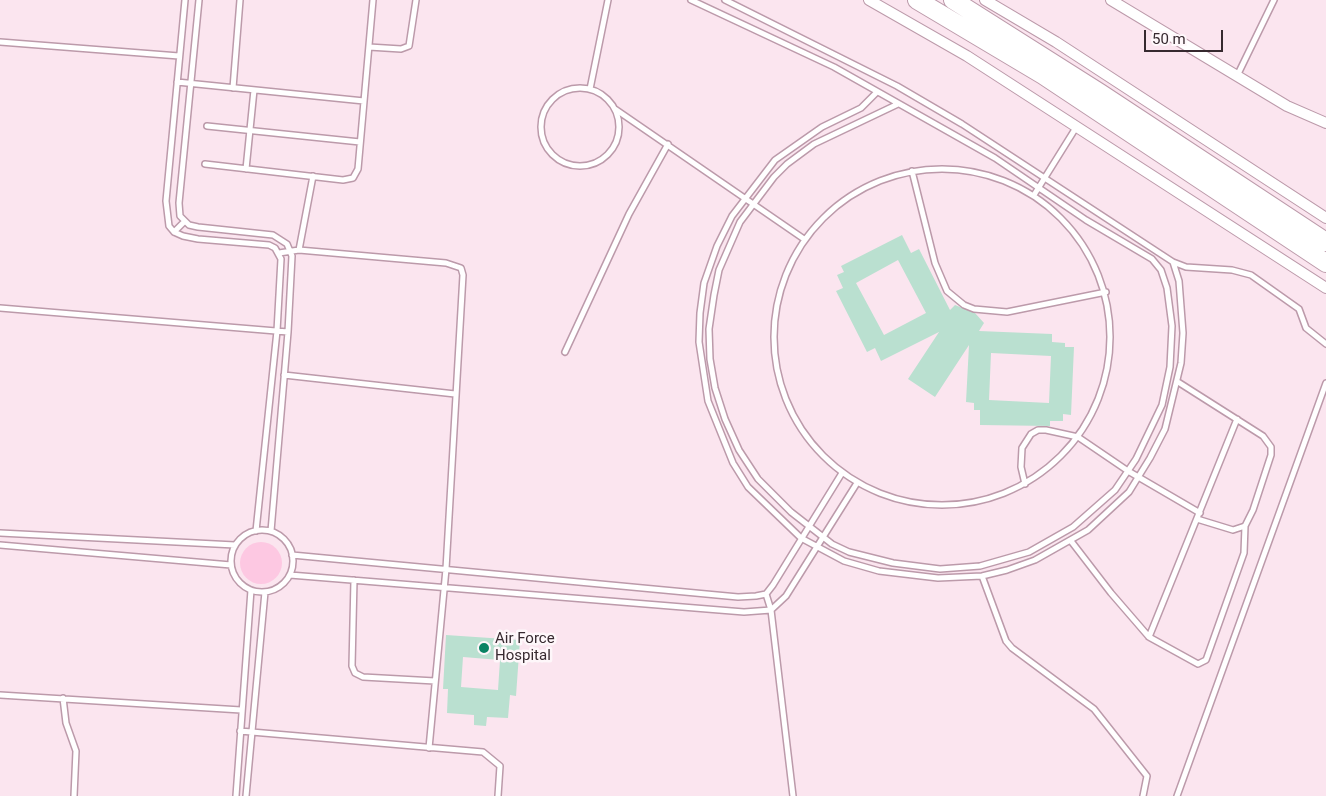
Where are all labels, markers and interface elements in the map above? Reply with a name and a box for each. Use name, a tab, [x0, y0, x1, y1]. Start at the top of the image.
scale bar	[1146, 20, 1225, 52]
text: 50 m	[1152, 30, 1186, 48]
place label: Air Force Hospital	[495, 630, 555, 665]
marker: Air Force Hospital	[477, 641, 491, 655]

